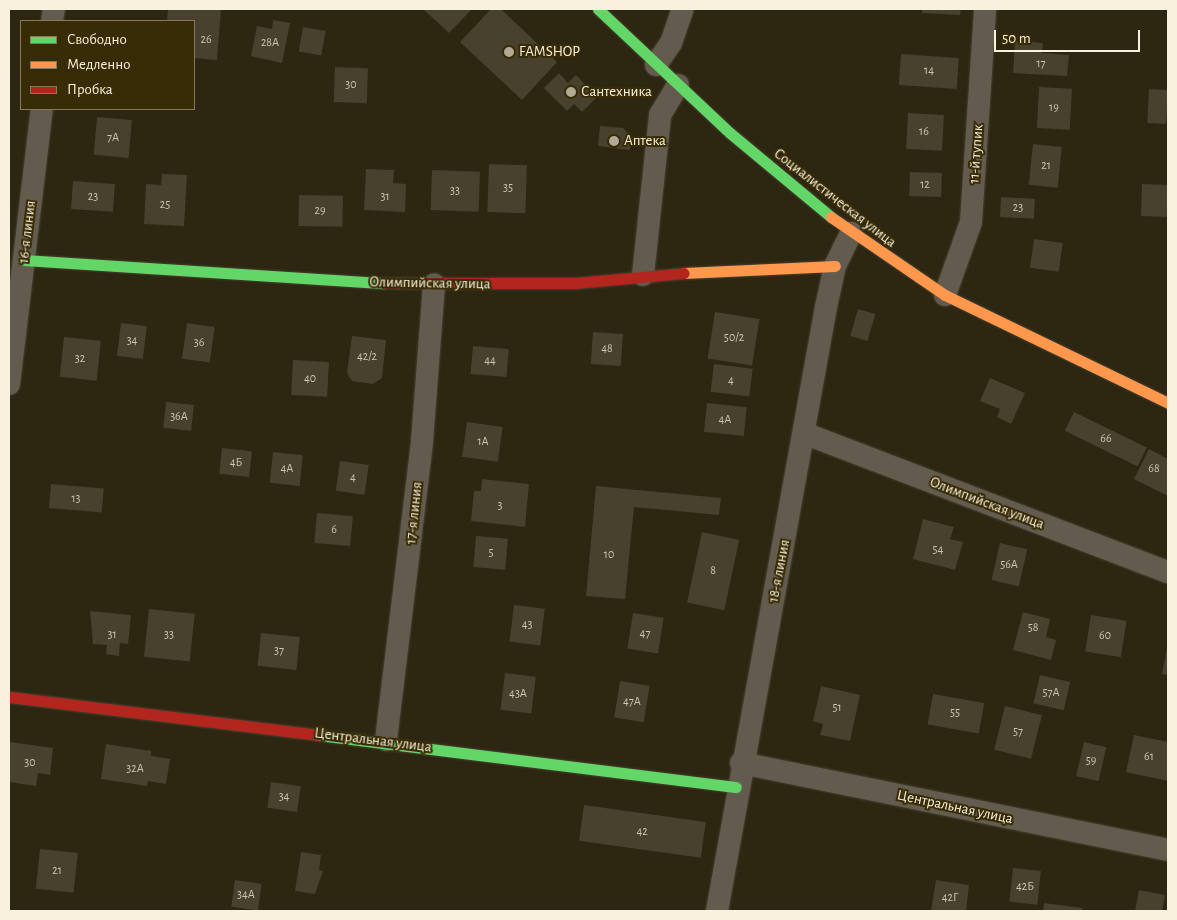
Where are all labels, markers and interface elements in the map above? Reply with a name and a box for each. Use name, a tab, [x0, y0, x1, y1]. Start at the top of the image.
legend	[20, 20, 195, 110]
scale bar	[997, 20, 1143, 52]
text: 50 m	[1002, 31, 1031, 46]
text: Свободно	[67, 32, 127, 47]
house number: 26	[200, 33, 212, 47]
house number: 28А	[261, 36, 279, 50]
place label: FAMSHOP	[519, 43, 580, 61]
marker: FAMSHOP	[503, 46, 515, 58]
text: Медленно	[67, 57, 131, 72]
house number: 17	[1036, 57, 1046, 71]
house number: 14	[924, 64, 934, 78]
house number: 30	[345, 78, 357, 92]
text: Пробка	[67, 82, 113, 97]
place label: Сантехника	[581, 83, 652, 101]
marker: Сантехника	[565, 86, 577, 98]
house number: 19	[1049, 101, 1059, 115]
street label: 11-й тупик	[965, 124, 987, 184]
house number: 16	[919, 125, 929, 139]
house number: 7А	[107, 131, 119, 145]
place label: Аптека	[624, 132, 666, 150]
marker: Аптека	[608, 135, 620, 147]
street label: Социалистическая улица	[770, 145, 900, 251]
house number: 21	[1041, 159, 1051, 173]
house number: 12	[920, 178, 930, 192]
house number: 35	[503, 181, 513, 195]
house number: 33	[450, 184, 460, 198]
house number: 23	[88, 190, 98, 204]
house number: 31	[380, 190, 390, 204]
house number: 25	[160, 198, 170, 212]
street label: 16-я линия	[14, 199, 40, 265]
house number: 23	[1013, 201, 1023, 215]
house number: 29	[314, 204, 326, 218]
street label: Олимпийская улица	[369, 273, 491, 293]
house number: 50/2	[724, 331, 744, 345]
house number: 34	[127, 334, 137, 348]
house number: 36	[194, 336, 204, 350]
house number: 48	[601, 342, 613, 356]
house number: 42/2	[357, 350, 377, 364]
house number: 32	[75, 352, 85, 366]
house number: 44	[484, 354, 496, 368]
house number: 40	[304, 372, 316, 386]
house number: 4	[728, 374, 734, 388]
house number: 36А	[170, 410, 188, 424]
house number: 4А	[719, 413, 731, 427]
house number: 66	[1100, 432, 1112, 446]
house number: 1А	[477, 435, 489, 449]
house number: 4Б	[230, 456, 242, 470]
house number: 4А	[281, 462, 293, 476]
house number: 68	[1148, 462, 1160, 476]
house number: 4	[350, 471, 356, 485]
street label: Олимпийская улица	[927, 473, 1047, 533]
street label: 17-я линия	[402, 481, 426, 545]
house number: 13	[71, 492, 81, 506]
house number: 3	[498, 499, 502, 513]
house number: 6	[331, 523, 337, 537]
street label: 18-я линия	[764, 538, 794, 604]
house number: 54	[933, 543, 943, 557]
house number: 5	[488, 546, 494, 560]
house number: 10	[604, 548, 614, 562]
house number: 56А	[1000, 558, 1018, 572]
house number: 8	[710, 564, 716, 578]
house number: 43	[522, 618, 532, 632]
house number: 58	[1028, 621, 1038, 635]
house number: 47	[640, 627, 650, 641]
house number: 31	[107, 628, 117, 642]
house number: 33	[164, 628, 174, 642]
house number: 60	[1099, 629, 1111, 643]
house number: 37	[274, 644, 284, 658]
house number: 57А	[1042, 686, 1060, 700]
house number: 43А	[509, 687, 527, 701]
house number: 47А	[623, 695, 641, 709]
house number: 51	[832, 701, 842, 715]
house number: 55	[950, 706, 960, 720]
street label: Центральная улица	[313, 724, 433, 756]
house number: 57	[1013, 725, 1023, 739]
house number: 61	[1144, 750, 1154, 764]
house number: 59	[1086, 754, 1096, 768]
house number: 30	[24, 756, 36, 770]
house number: 32А	[126, 762, 144, 776]
street label: Центральная улица	[895, 786, 1015, 828]
house number: 34	[279, 790, 289, 804]
house number: 42	[636, 825, 648, 839]
house number: 21	[52, 864, 62, 878]
house number: 42Б	[1016, 880, 1034, 894]
house number: 34А	[237, 888, 255, 902]
house number: 42Г	[942, 891, 958, 905]

